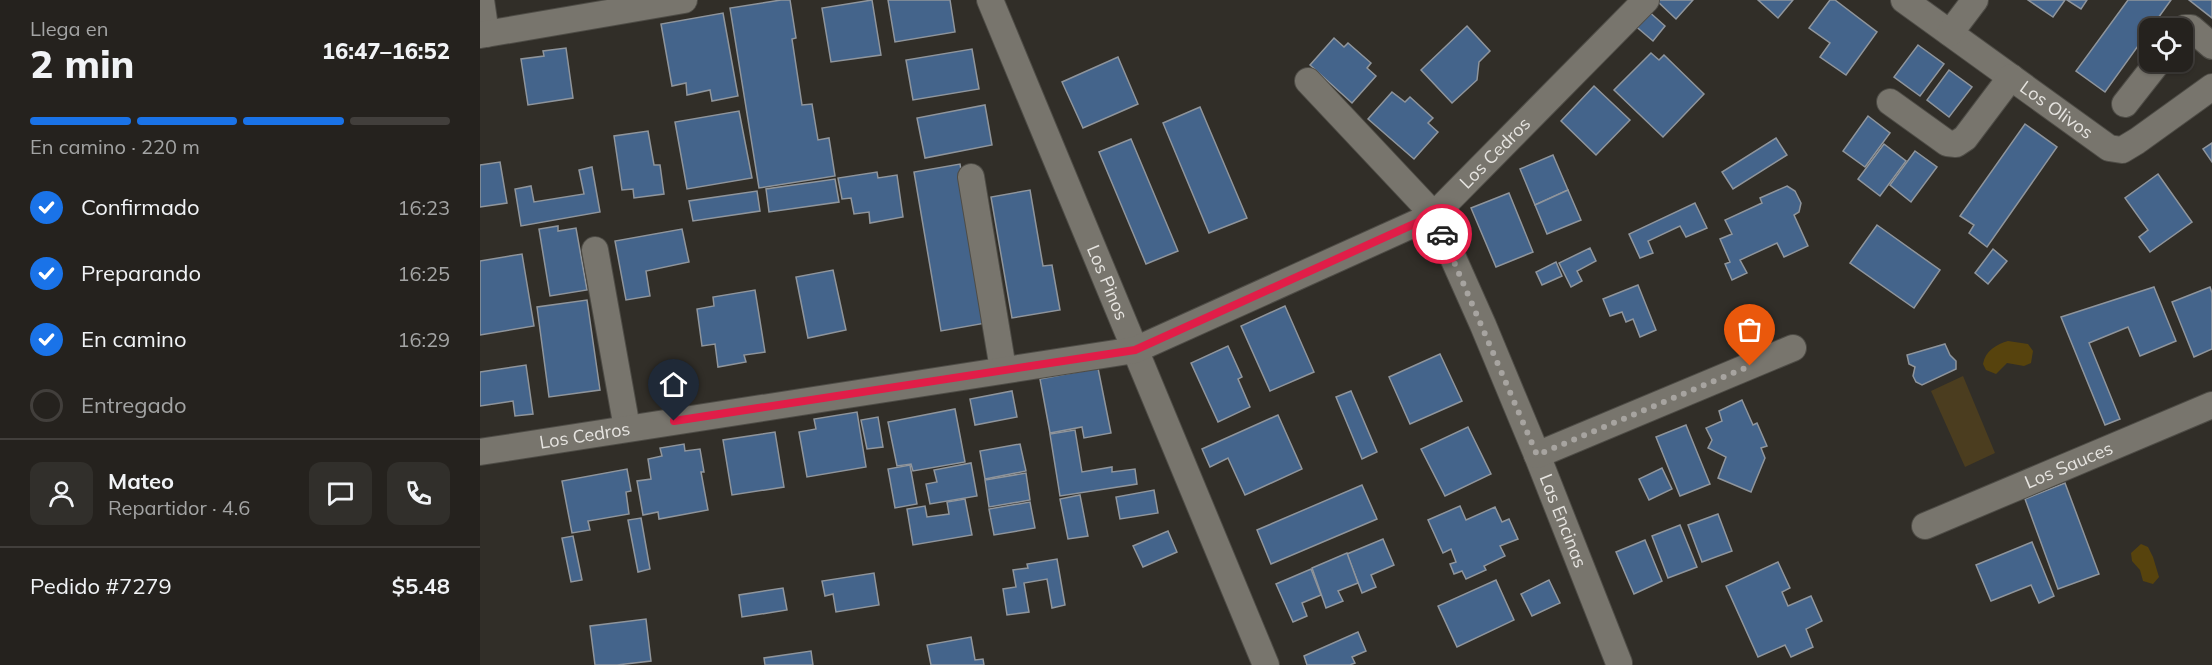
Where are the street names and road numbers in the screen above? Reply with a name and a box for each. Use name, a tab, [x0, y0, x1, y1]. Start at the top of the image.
street label: Los Olivos	[2016, 75, 2098, 144]
street label: Los Cedros	[1454, 112, 1535, 193]
street label: Los Pinos	[1082, 241, 1134, 324]
street label: Los Cedros	[538, 417, 632, 454]
street label: Los Sauces	[2021, 436, 2116, 494]
street label: Las Encinas	[1535, 471, 1592, 571]

